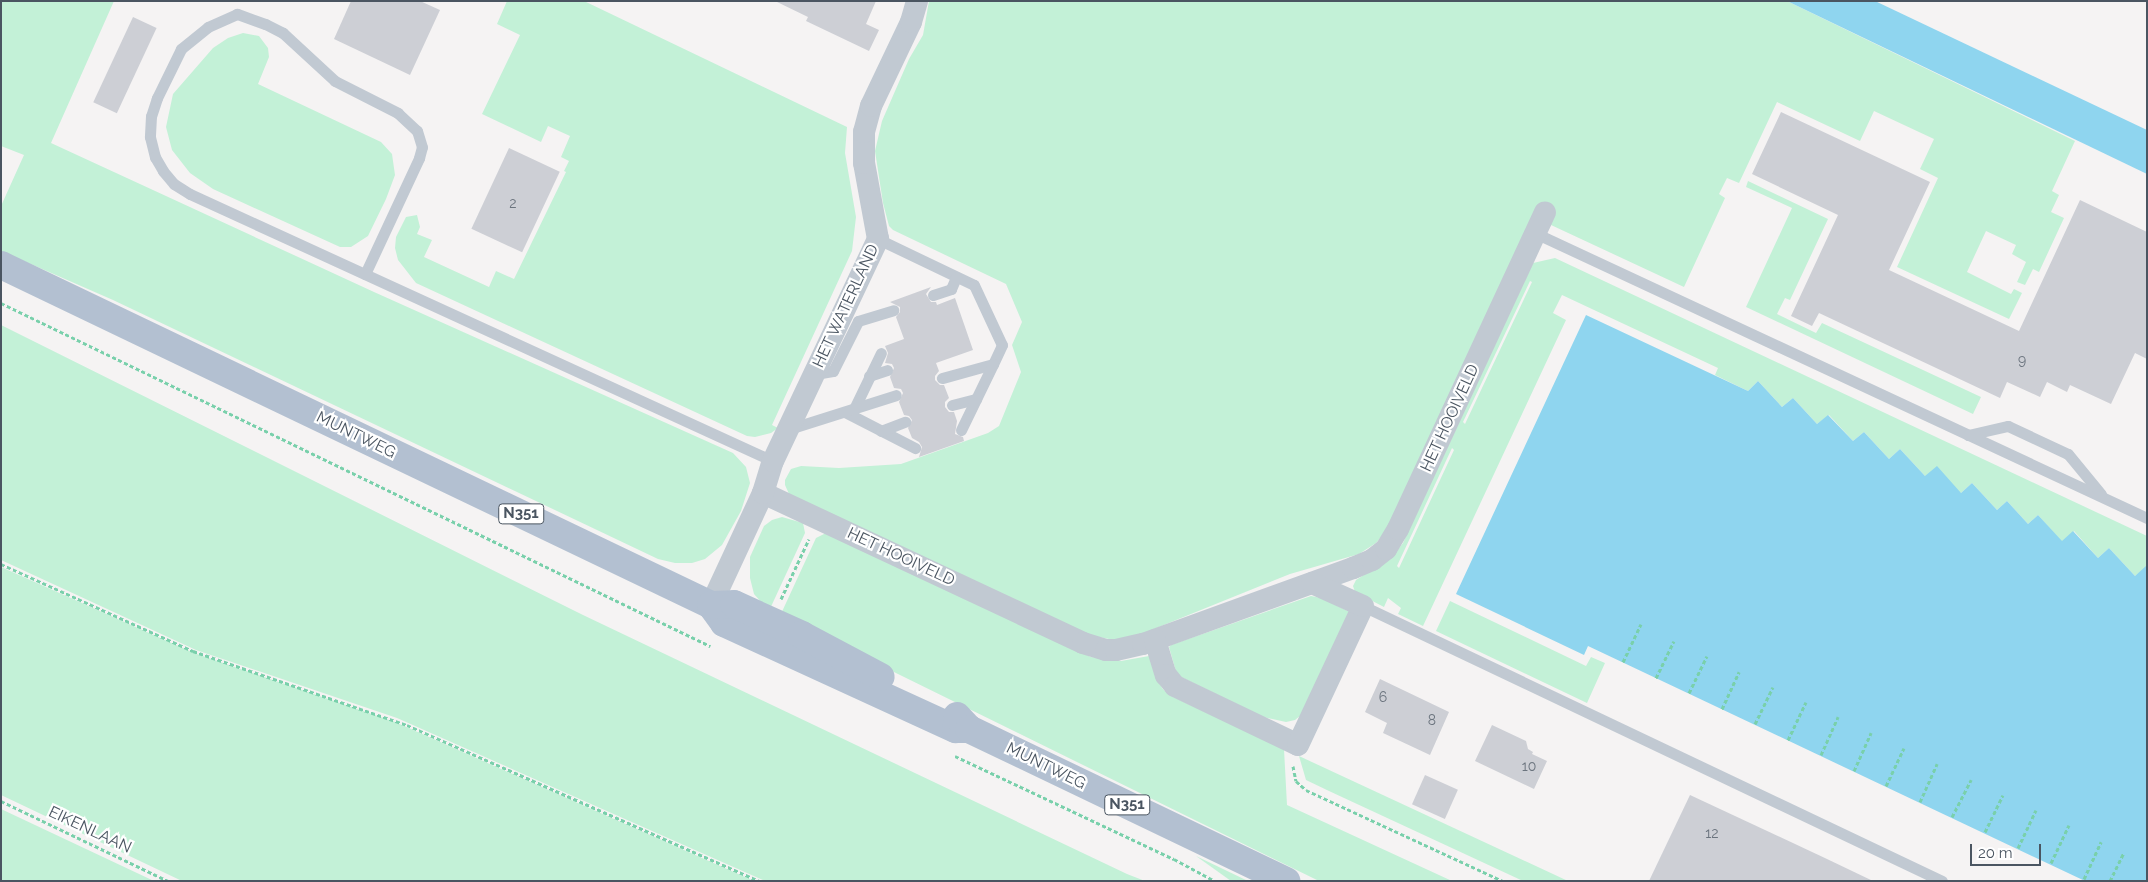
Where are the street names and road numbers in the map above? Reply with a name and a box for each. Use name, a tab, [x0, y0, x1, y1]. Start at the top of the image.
street label: HET WATERLAND	[809, 241, 883, 371]
street label: HET HOOIVELD	[1417, 361, 1483, 475]
street label: MUNTWEG	[313, 408, 399, 462]
road number: N351	[497, 502, 545, 526]
street label: HET HOOIVELD	[844, 524, 958, 590]
street label: MUNTWEG	[1003, 739, 1089, 793]
road number: N351	[1103, 792, 1151, 818]
street label: EIKENLAAN	[45, 802, 135, 858]

